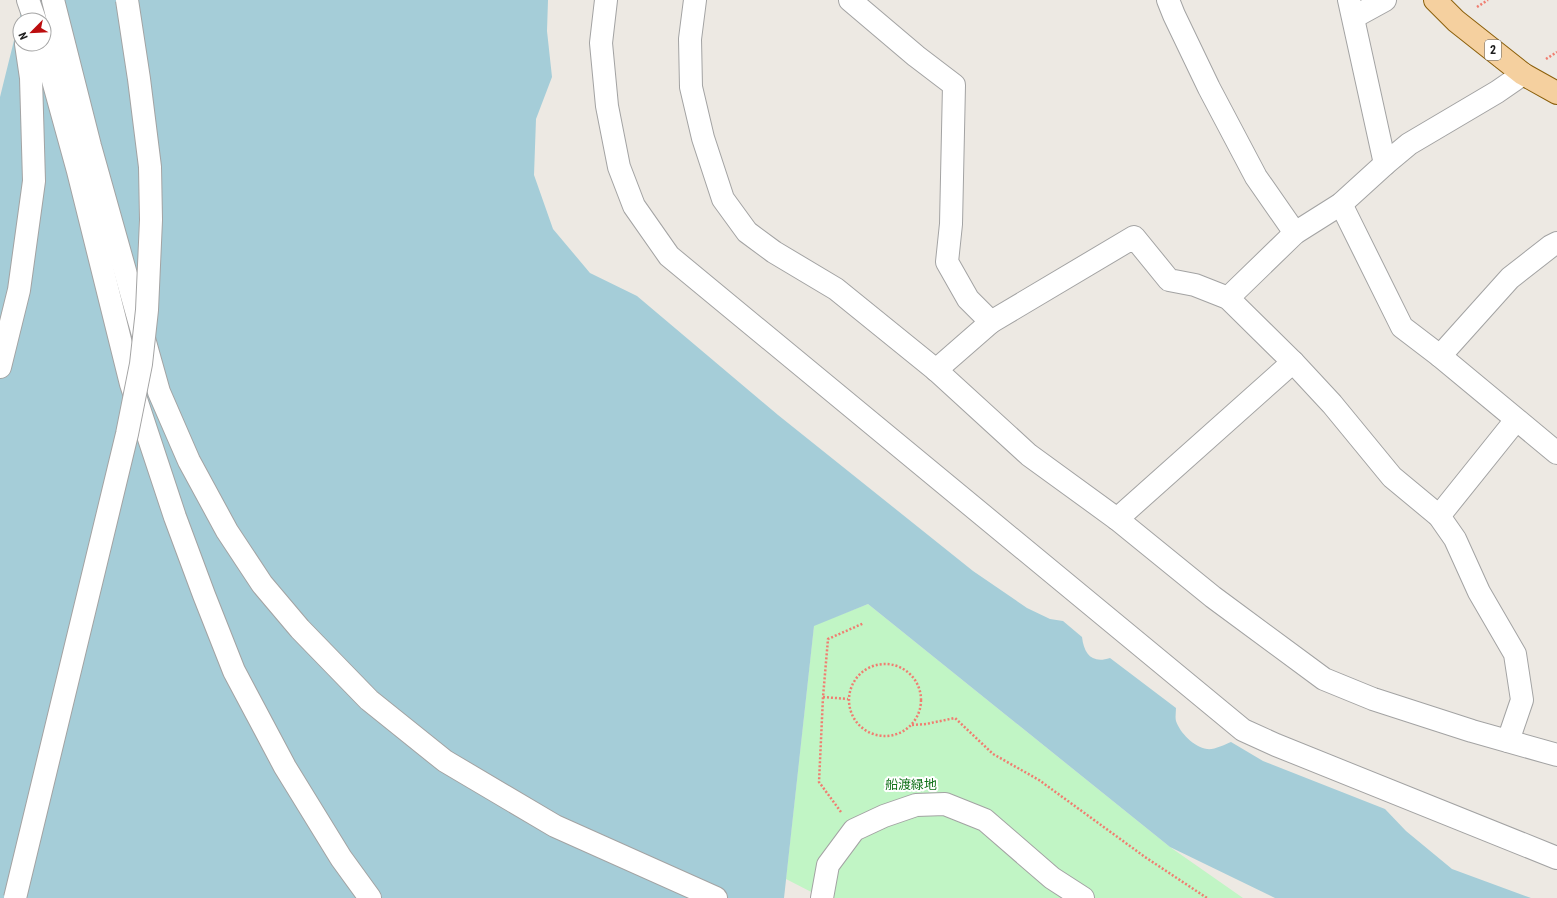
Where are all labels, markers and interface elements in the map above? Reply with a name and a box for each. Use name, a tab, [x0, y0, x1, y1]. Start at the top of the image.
north arrow	[12, 12, 52, 52]
text: N	[16, 30, 31, 42]
road number: 2	[1485, 40, 1501, 60]
park label: 船渡緑地	[885, 777, 937, 792]

